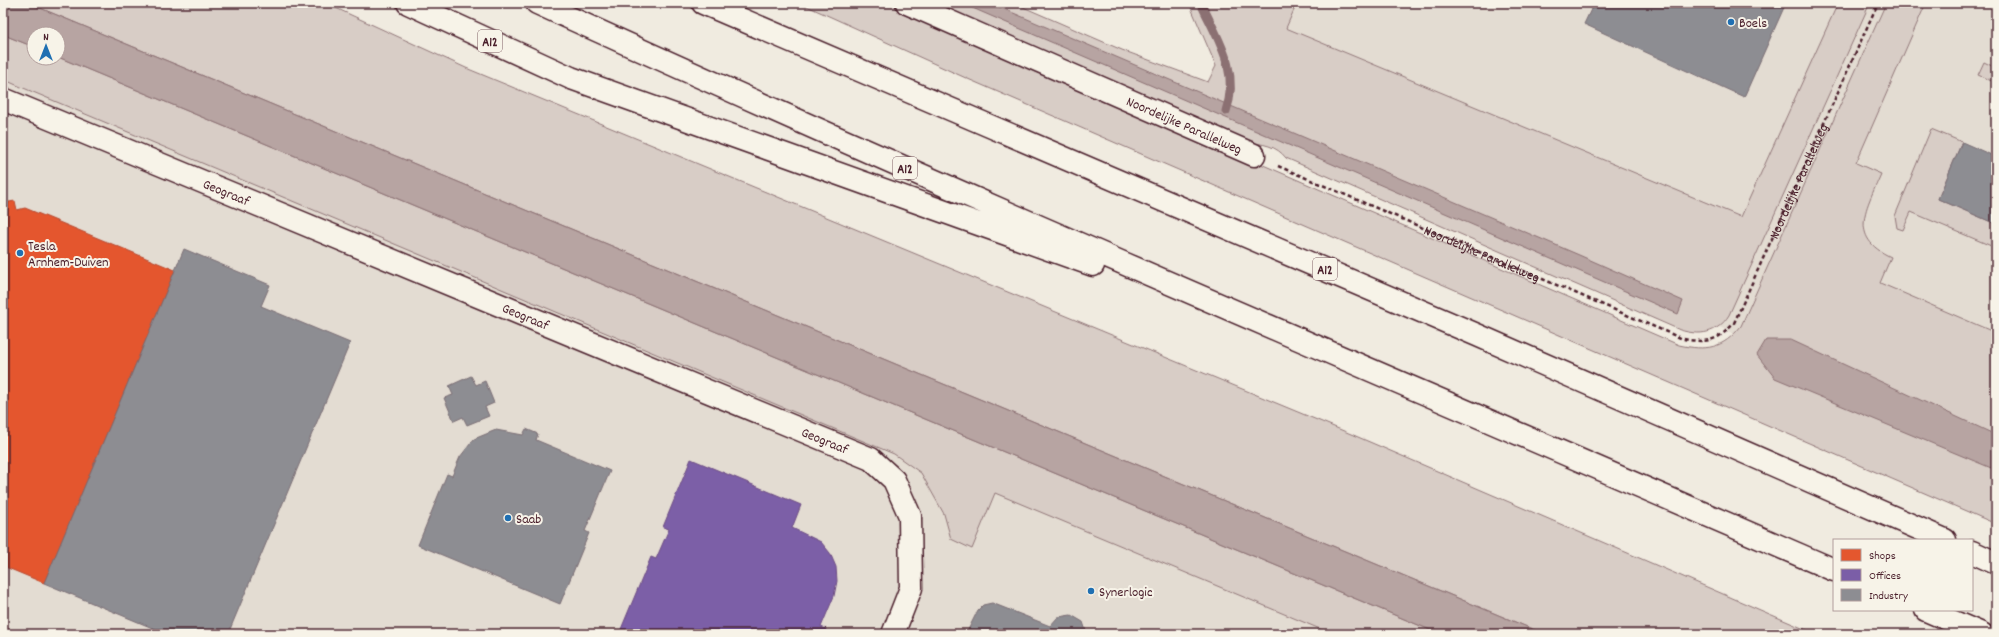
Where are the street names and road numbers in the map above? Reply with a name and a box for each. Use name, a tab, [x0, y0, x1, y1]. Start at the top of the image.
road number: A12	[478, 30, 502, 52]
street label: Noordelijke Parallelweg	[1123, 92, 1245, 161]
street label: Noordelijke Parallelweg	[1765, 121, 1834, 243]
road number: A12	[893, 157, 917, 179]
street label: Geograaf	[199, 175, 253, 213]
street label: Noordelijke Parallelweg	[1420, 221, 1542, 289]
road number: A12	[1313, 258, 1337, 280]
street label: Geograaf	[499, 299, 552, 337]
street label: Geograaf	[798, 423, 852, 461]

